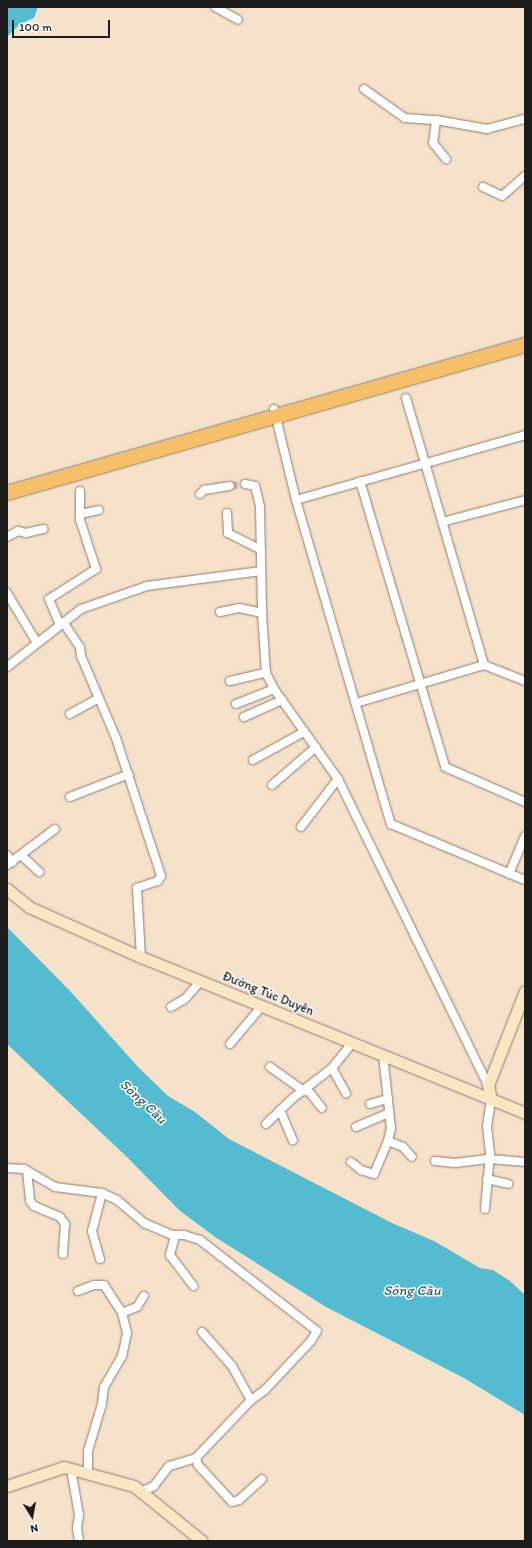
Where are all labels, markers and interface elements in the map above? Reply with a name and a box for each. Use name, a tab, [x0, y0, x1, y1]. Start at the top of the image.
scale bar	[14, 12, 112, 38]
text: 100 m	[19, 20, 52, 34]
street label: Đường Túc Duyên	[220, 968, 316, 1020]
water label: Sông Cầu	[116, 1076, 170, 1128]
water label: Sông Cầu	[383, 1283, 441, 1299]
north arrow	[12, 1496, 52, 1536]
text: N	[29, 1521, 39, 1535]

